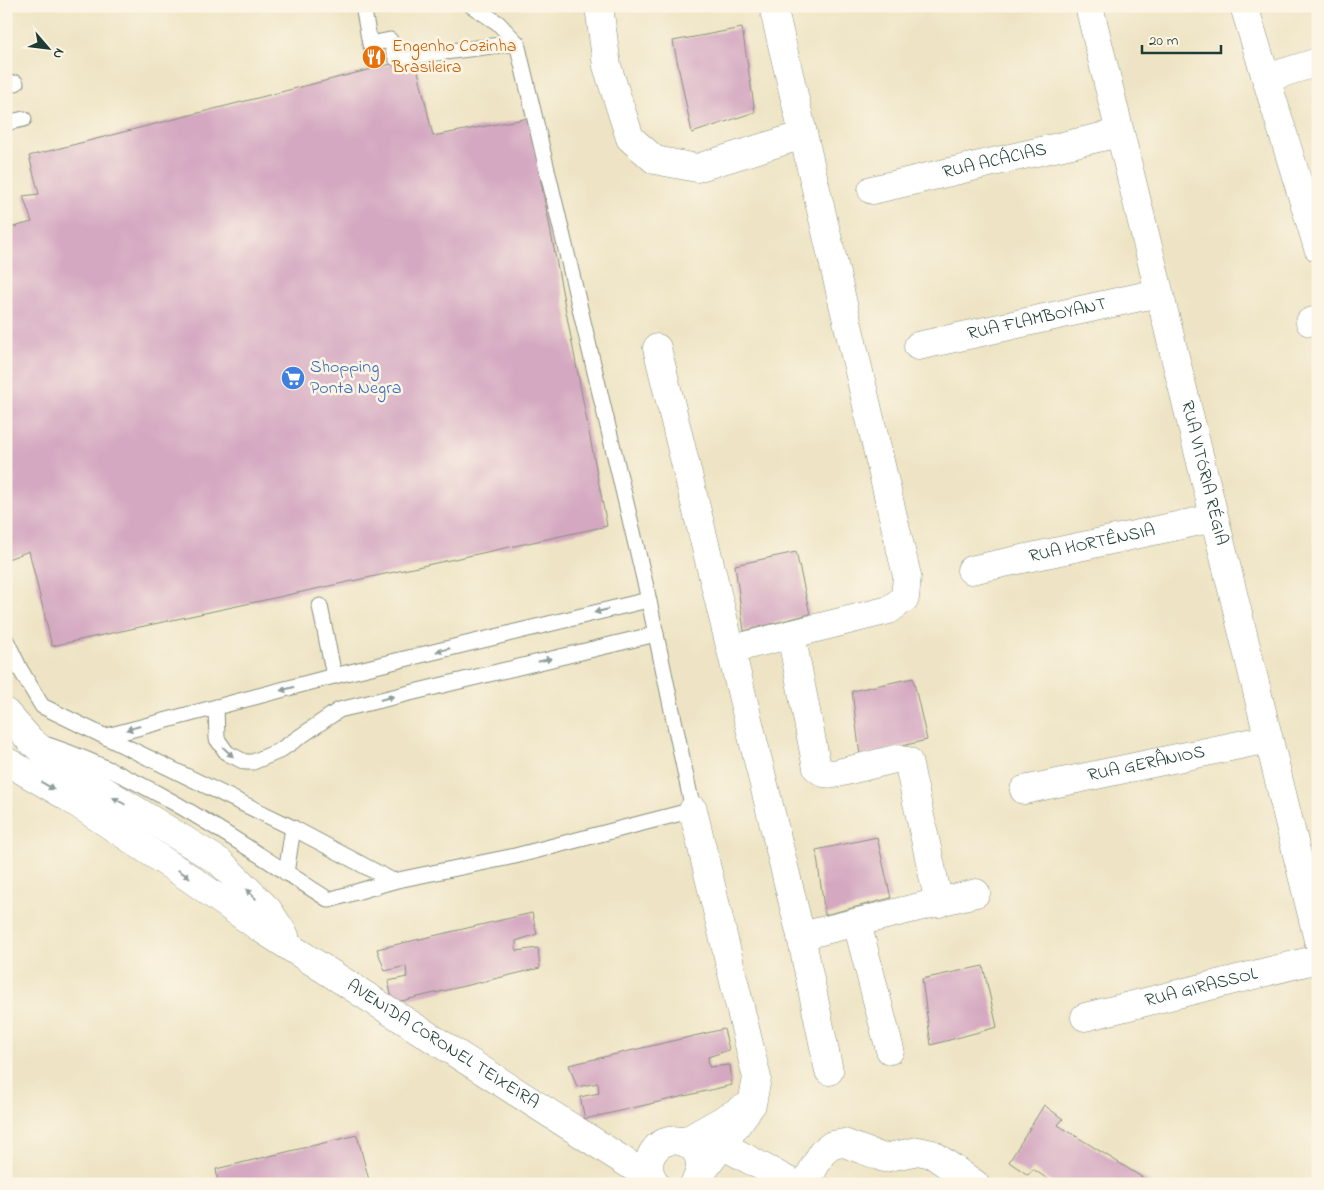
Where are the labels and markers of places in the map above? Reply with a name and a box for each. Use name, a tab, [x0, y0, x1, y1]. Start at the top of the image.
place label: Engenho Cozinha Brasileira	[391, 34, 516, 81]
restaurant icon: Engenho Cozinha Brasileira	[361, 44, 387, 70]
place label: Shopping Ponta Negra	[310, 355, 401, 403]
supermarket icon: Shopping Ponta Negra	[280, 365, 306, 391]

